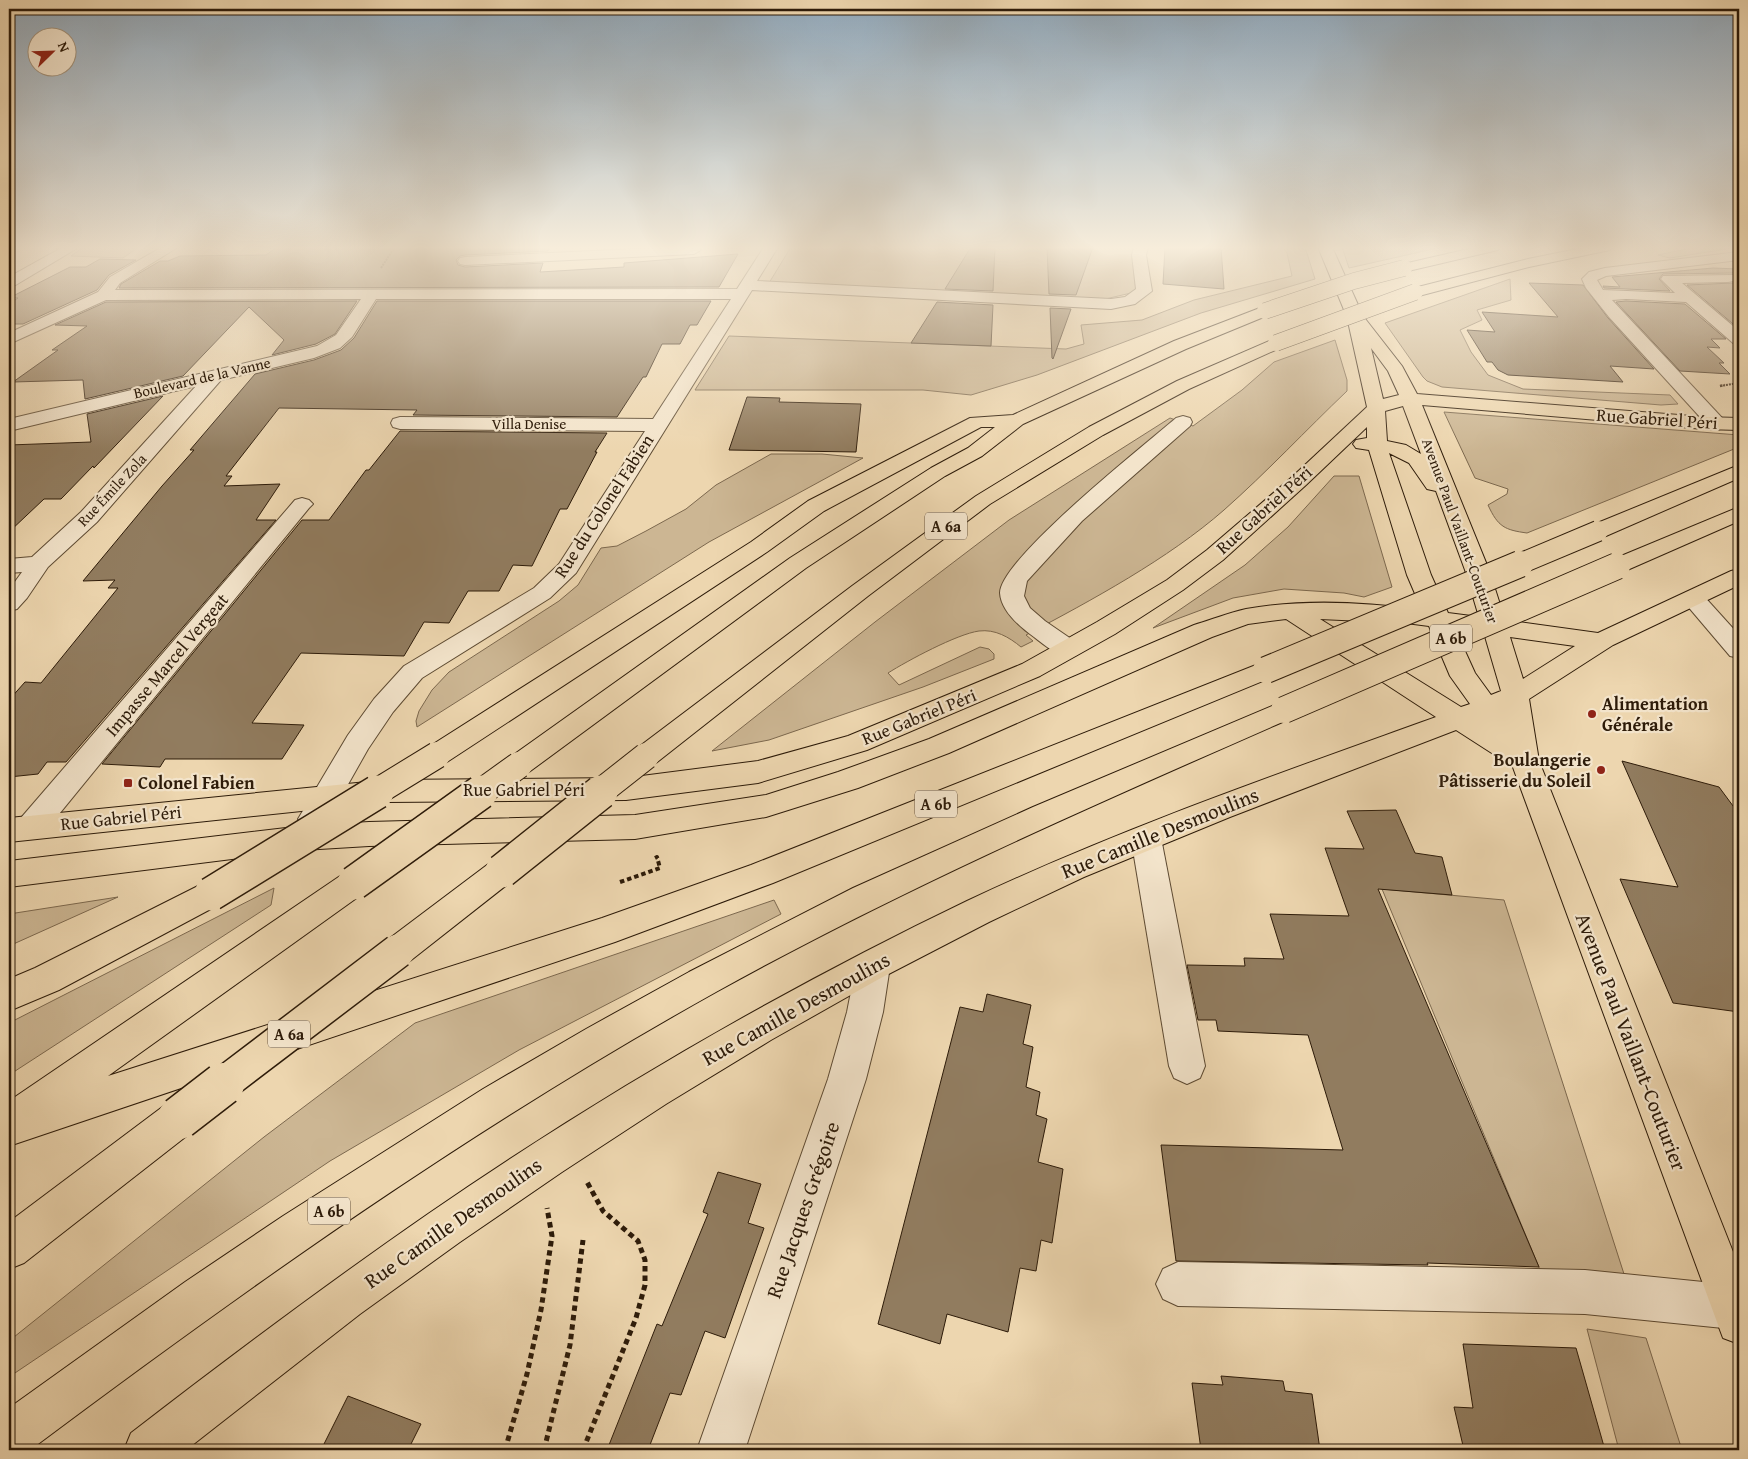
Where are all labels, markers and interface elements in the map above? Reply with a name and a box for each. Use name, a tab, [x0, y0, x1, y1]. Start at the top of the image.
north arrow	[28, 28, 78, 78]
text: N	[53, 39, 75, 56]
street label: Boulevard de la Vanne	[131, 352, 272, 403]
street label: Rue Gabriel Péri	[1595, 401, 1719, 436]
street label: Villa Denise	[492, 413, 566, 434]
street label: Rue du Colonel Fabien	[547, 429, 660, 583]
street label: Avenue Paul Vaillant-Couturier	[1417, 435, 1504, 626]
street label: Rue Émile Zola	[72, 449, 151, 531]
street label: Rue Gabriel Péri	[1209, 459, 1318, 560]
road number: A 6a	[925, 512, 967, 540]
street label: Impasse Marcel Vergeat	[98, 587, 235, 742]
road number: A 6b	[1430, 624, 1472, 651]
street label: Rue Gabriel Péri	[857, 681, 980, 752]
place label: Alimentation Générale	[1602, 690, 1709, 738]
marker: Alimentation Générale	[1586, 708, 1598, 720]
place label: Boulangerie Pâtisserie du Soleil	[1439, 746, 1591, 794]
marker: Boulangerie Pâtisserie du Soleil	[1595, 764, 1607, 776]
place label: Colonel Fabien	[138, 769, 255, 796]
street label: Rue Gabriel Péri	[463, 776, 585, 803]
marker: Colonel Fabien	[122, 777, 134, 789]
street label: Rue Camille Desmoulins	[1056, 779, 1263, 886]
road number: A 6b	[915, 791, 957, 818]
street label: Rue Gabriel Péri	[59, 798, 183, 837]
street label: Avenue Paul Vaillant-Couturier	[1568, 908, 1695, 1176]
street label: Rue Camille Desmoulins	[696, 944, 895, 1073]
road number: A 6a	[268, 1021, 310, 1048]
street label: Rue Jacques Grégoire	[758, 1117, 847, 1302]
street label: Rue Camille Desmoulins	[358, 1149, 548, 1296]
road number: A 6b	[308, 1198, 350, 1224]

